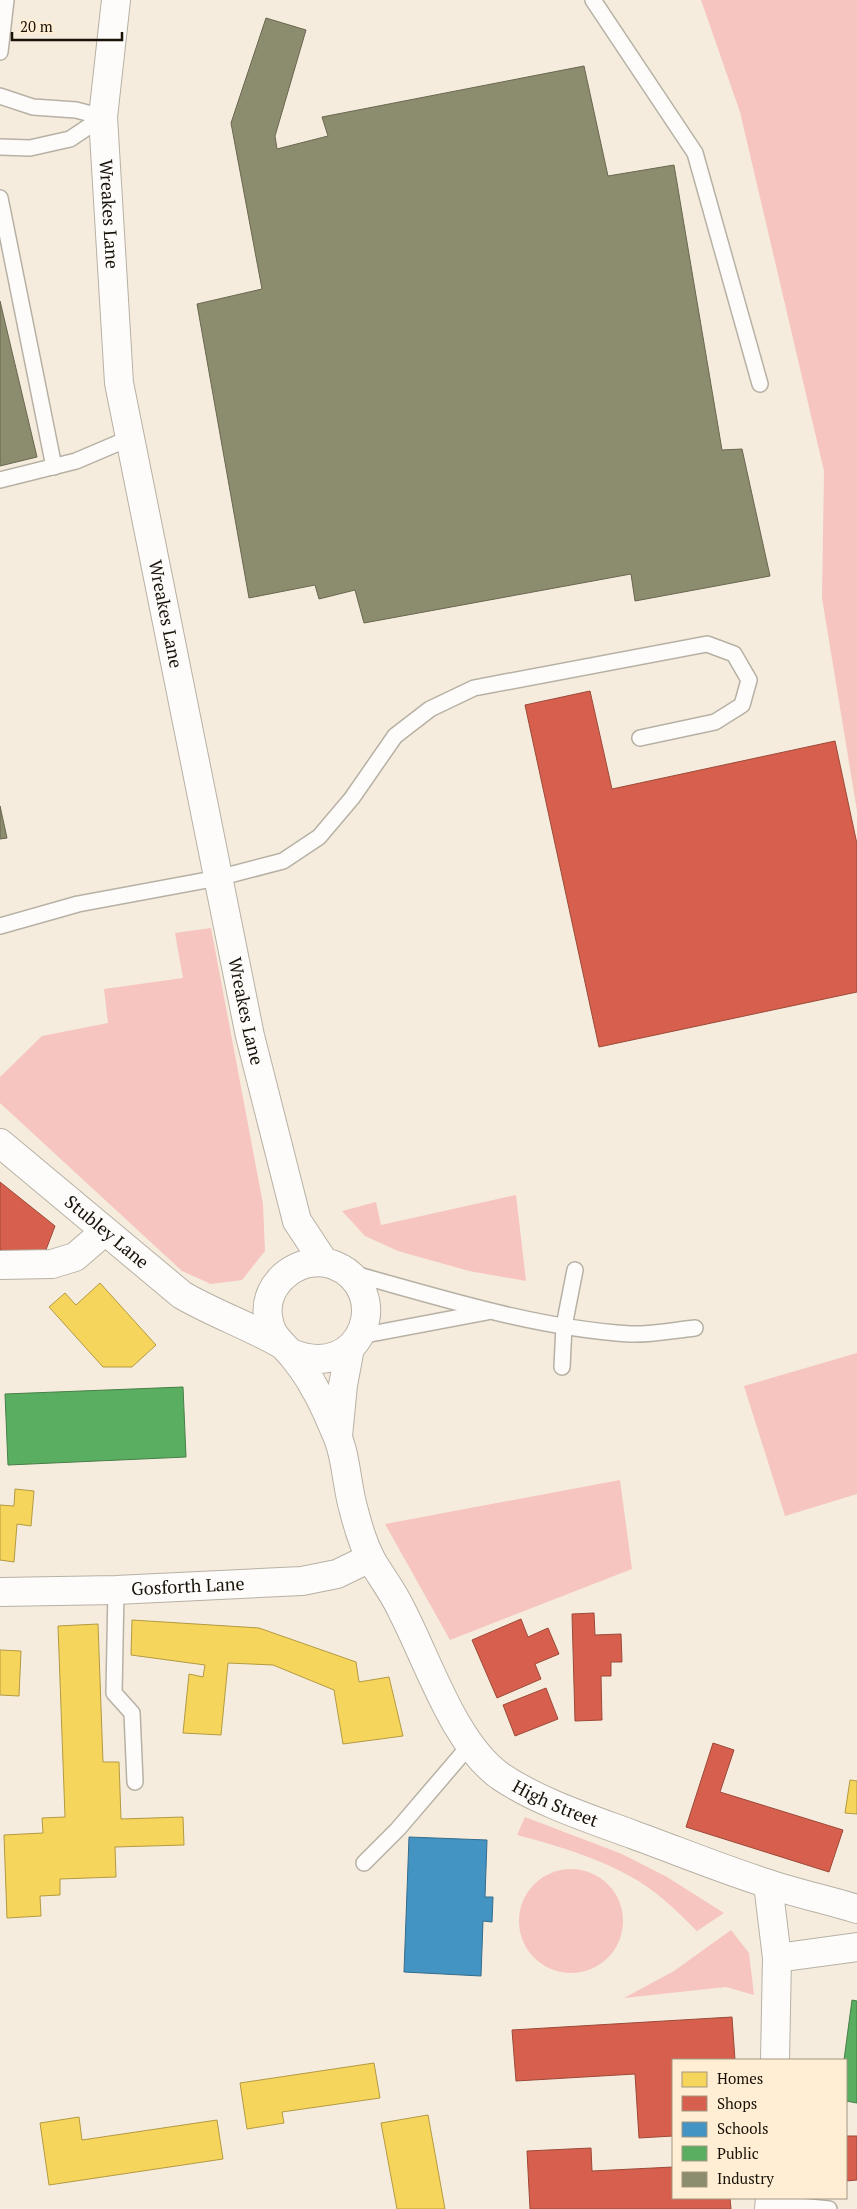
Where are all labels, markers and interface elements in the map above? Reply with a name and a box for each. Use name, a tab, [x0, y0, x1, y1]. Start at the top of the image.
scale bar	[12, 10, 122, 42]
text: 20 m	[20, 16, 53, 36]
street label: Wreakes Lane	[95, 159, 125, 270]
street label: Wreakes Lane	[144, 558, 189, 670]
street label: Wreakes Lane	[223, 955, 270, 1067]
street label: Stubley Lane	[60, 1189, 154, 1274]
street label: Gosforth Lane	[131, 1571, 245, 1600]
street label: High Street	[509, 1774, 602, 1832]
legend	[672, 2059, 847, 2199]
text: Homes	[717, 2068, 763, 2088]
text: Shops	[717, 2093, 757, 2113]
text: Schools	[717, 2118, 768, 2138]
text: Public	[717, 2143, 759, 2163]
text: Industry	[717, 2168, 774, 2188]

